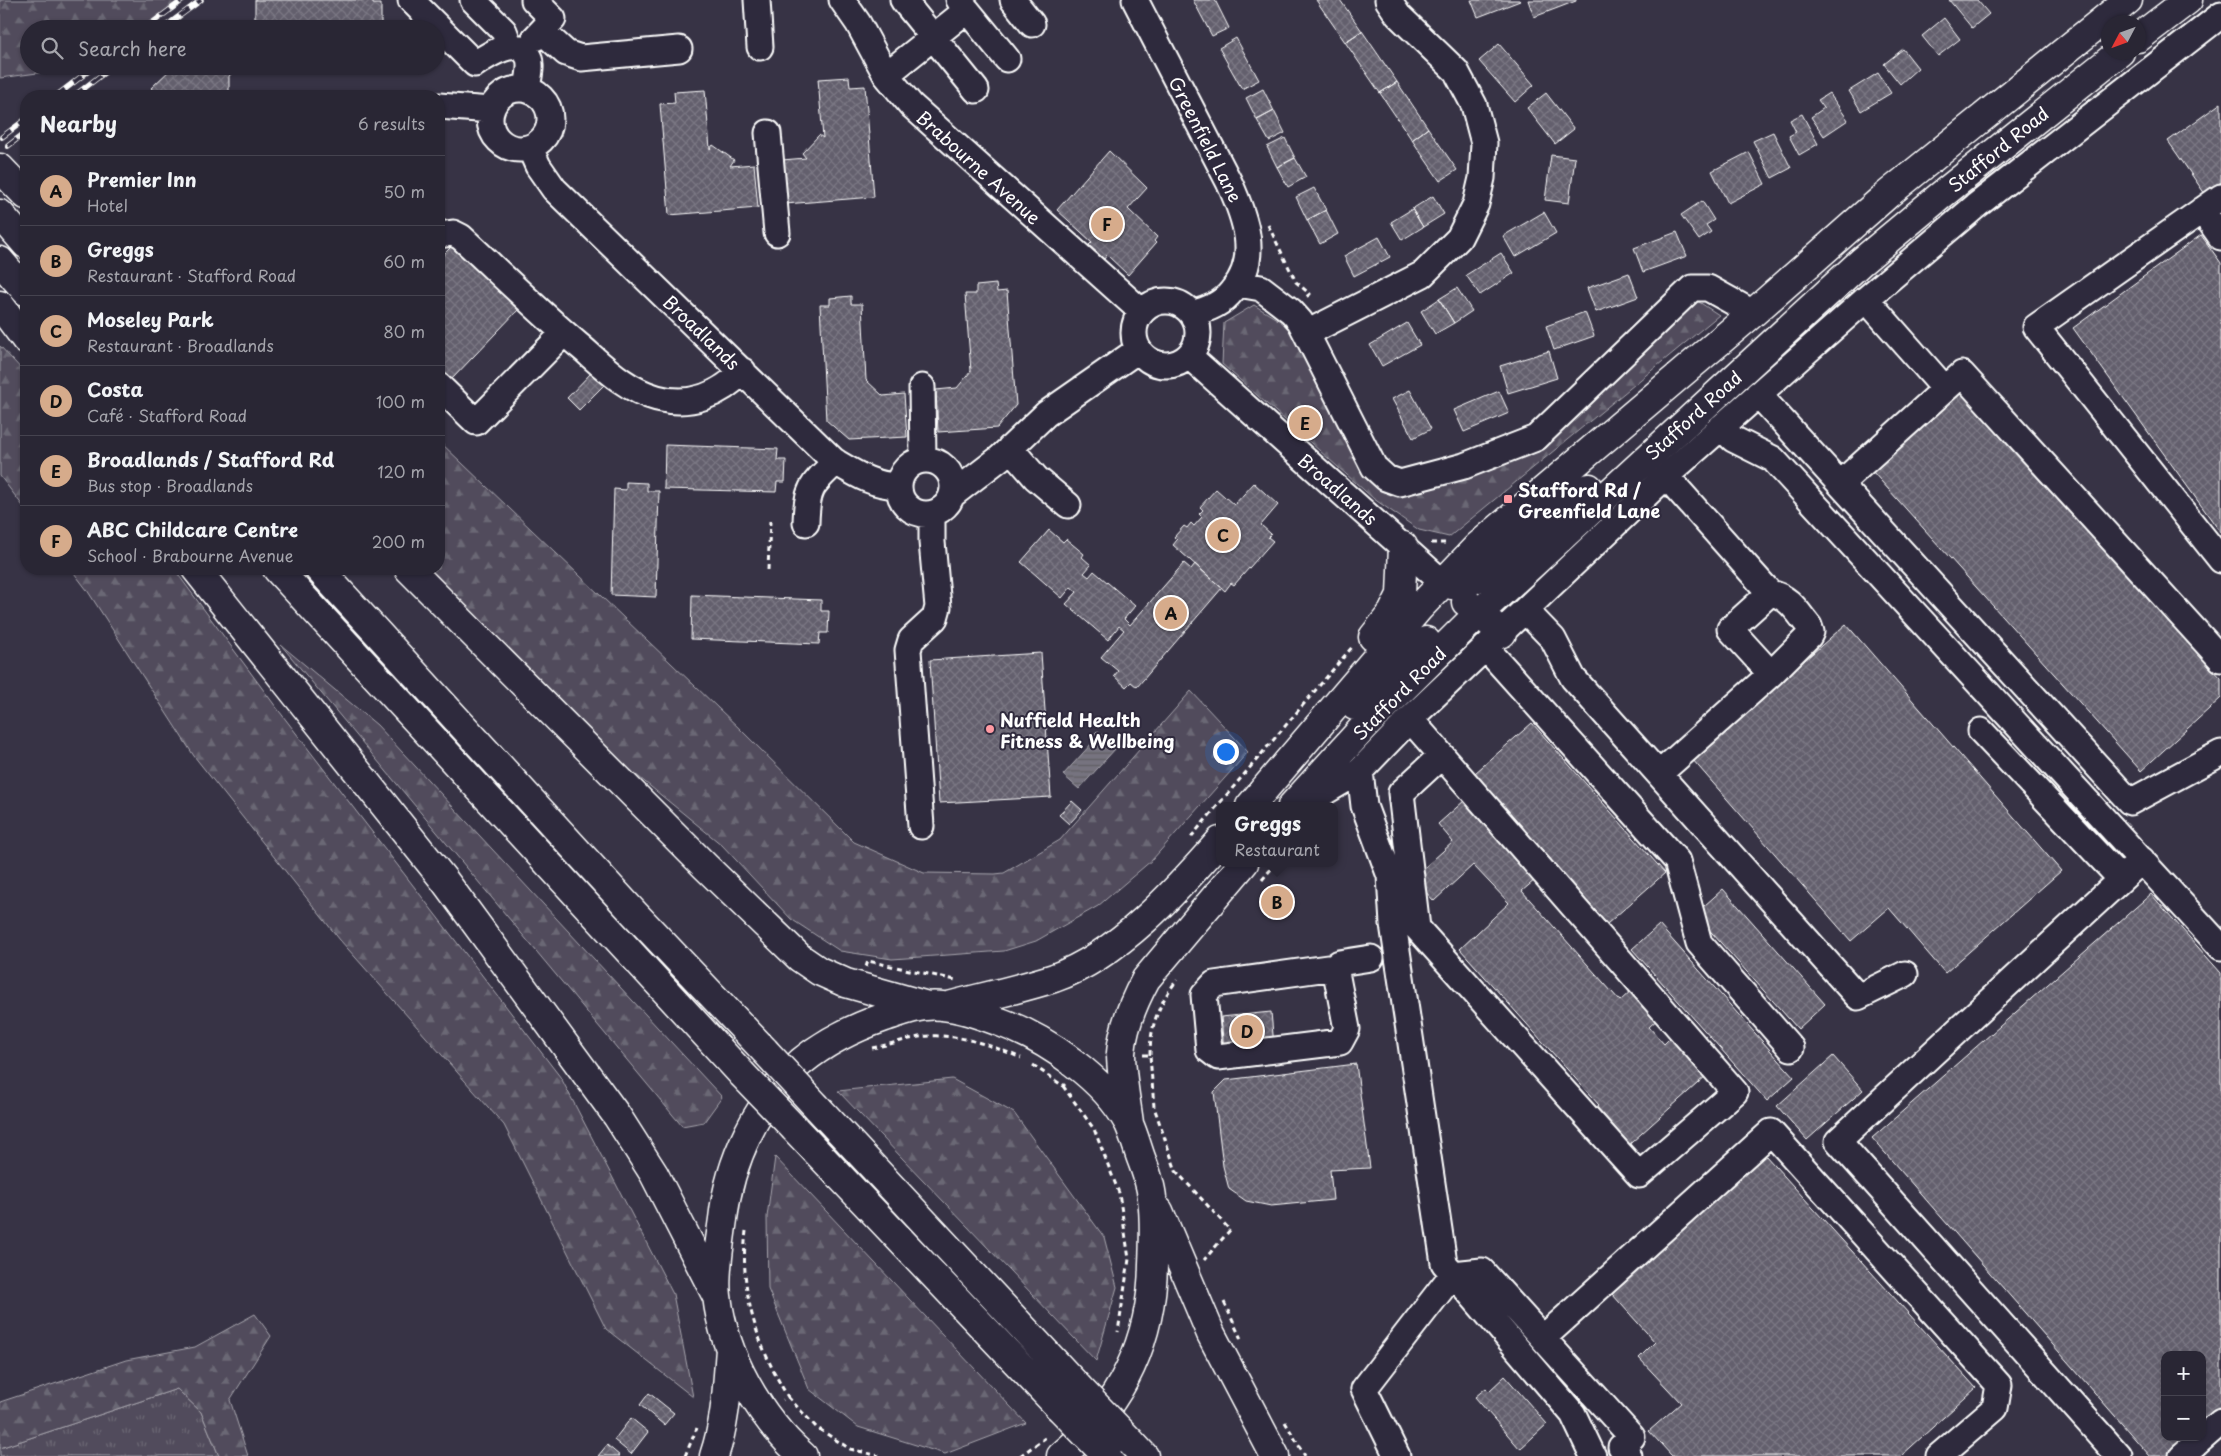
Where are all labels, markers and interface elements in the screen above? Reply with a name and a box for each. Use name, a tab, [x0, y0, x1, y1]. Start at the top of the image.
north arrow	[2101, 15, 2146, 60]
search box	[20, 20, 445, 75]
icon: search	[38, 34, 66, 62]
text: Search here	[78, 34, 187, 62]
street label: Greenfield Lane	[1163, 71, 1249, 207]
street label: Stafford Road	[1942, 100, 2054, 198]
street label: Brabourne Avenue	[911, 104, 1047, 230]
text: Nearby	[40, 107, 117, 139]
text: 6 results	[358, 111, 425, 135]
text: Premier Inn	[87, 165, 197, 193]
text: A	[50, 179, 62, 203]
text: 50 m	[384, 179, 425, 203]
text: Hotel	[87, 193, 128, 217]
pin: F	[1091, 205, 1123, 243]
text: Greggs	[87, 235, 154, 263]
text: B	[51, 249, 61, 273]
text: 60 m	[383, 249, 425, 273]
text: Restaurant · Stafford Road	[87, 263, 296, 287]
street label: Broadlands	[657, 288, 747, 376]
text: Moseley Park	[87, 305, 214, 333]
text: C	[50, 319, 62, 343]
text: 80 m	[383, 319, 425, 343]
text: Restaurant · Broadlands	[87, 333, 274, 357]
street label: Stafford Road	[1638, 364, 1748, 466]
text: Costa	[87, 375, 143, 403]
text: D	[50, 389, 62, 413]
text: 100 m	[376, 389, 425, 413]
text: Café · Stafford Road	[87, 403, 247, 427]
pin: E	[1289, 404, 1321, 442]
text: Broadlands / Stafford Rd	[87, 445, 334, 473]
street label: Broadlands	[1292, 447, 1384, 531]
text: E	[51, 459, 61, 483]
text: 120 m	[378, 459, 425, 483]
text: Bus stop · Broadlands	[87, 473, 253, 497]
place label: Stafford Rd / Greenfield Lane	[1518, 476, 1661, 524]
marker: Stafford Rd / Greenfield Lane	[1502, 493, 1514, 505]
text: ABC Childcare Centre	[87, 515, 298, 543]
pin: C	[1207, 516, 1239, 554]
text: F	[51, 529, 61, 553]
text: 200 m	[372, 529, 425, 553]
text: School · Brabourne Avenue	[87, 543, 293, 567]
pin: A	[1155, 594, 1187, 632]
street label: Stafford Road	[1346, 640, 1452, 746]
place label: Nuffield Health Fitness & Wellbeing	[1000, 706, 1174, 754]
marker: Nuffield Health Fitness & Wellbeing	[984, 723, 996, 735]
your location	[1213, 739, 1239, 765]
popup	[1216, 802, 1338, 867]
text: Greggs	[1234, 809, 1301, 837]
text: Restaurant	[1234, 837, 1320, 861]
pin: B	[1261, 883, 1293, 921]
pin: D	[1231, 1012, 1263, 1050]
map controls	[2161, 1351, 2206, 1441]
button: +	[2161, 1351, 2206, 1396]
button: −	[2161, 1396, 2206, 1441]

